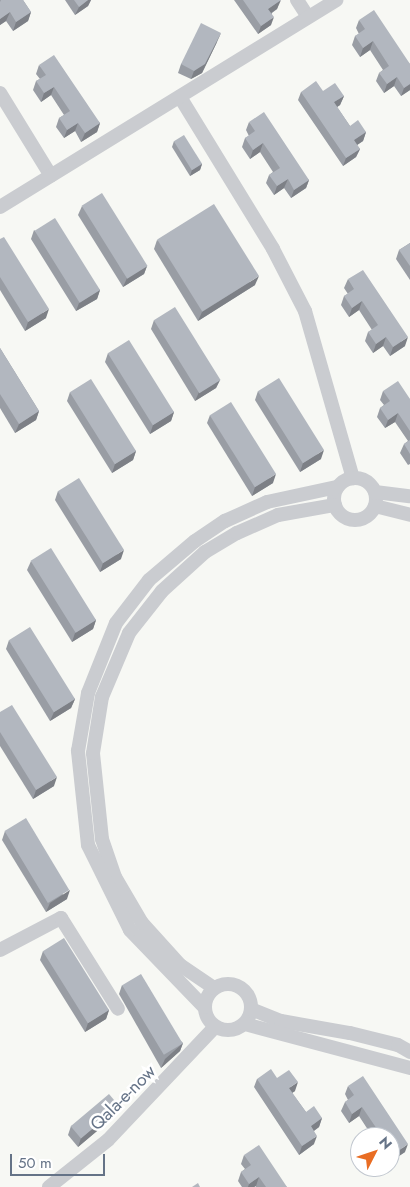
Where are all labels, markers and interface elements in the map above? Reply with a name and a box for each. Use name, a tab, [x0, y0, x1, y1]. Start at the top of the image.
street label: Qala-e-now	[86, 1061, 160, 1135]
north arrow	[350, 1127, 400, 1177]
text: N	[374, 1132, 397, 1154]
scale bar	[12, 1144, 108, 1176]
text: 50 m	[18, 1152, 52, 1174]

